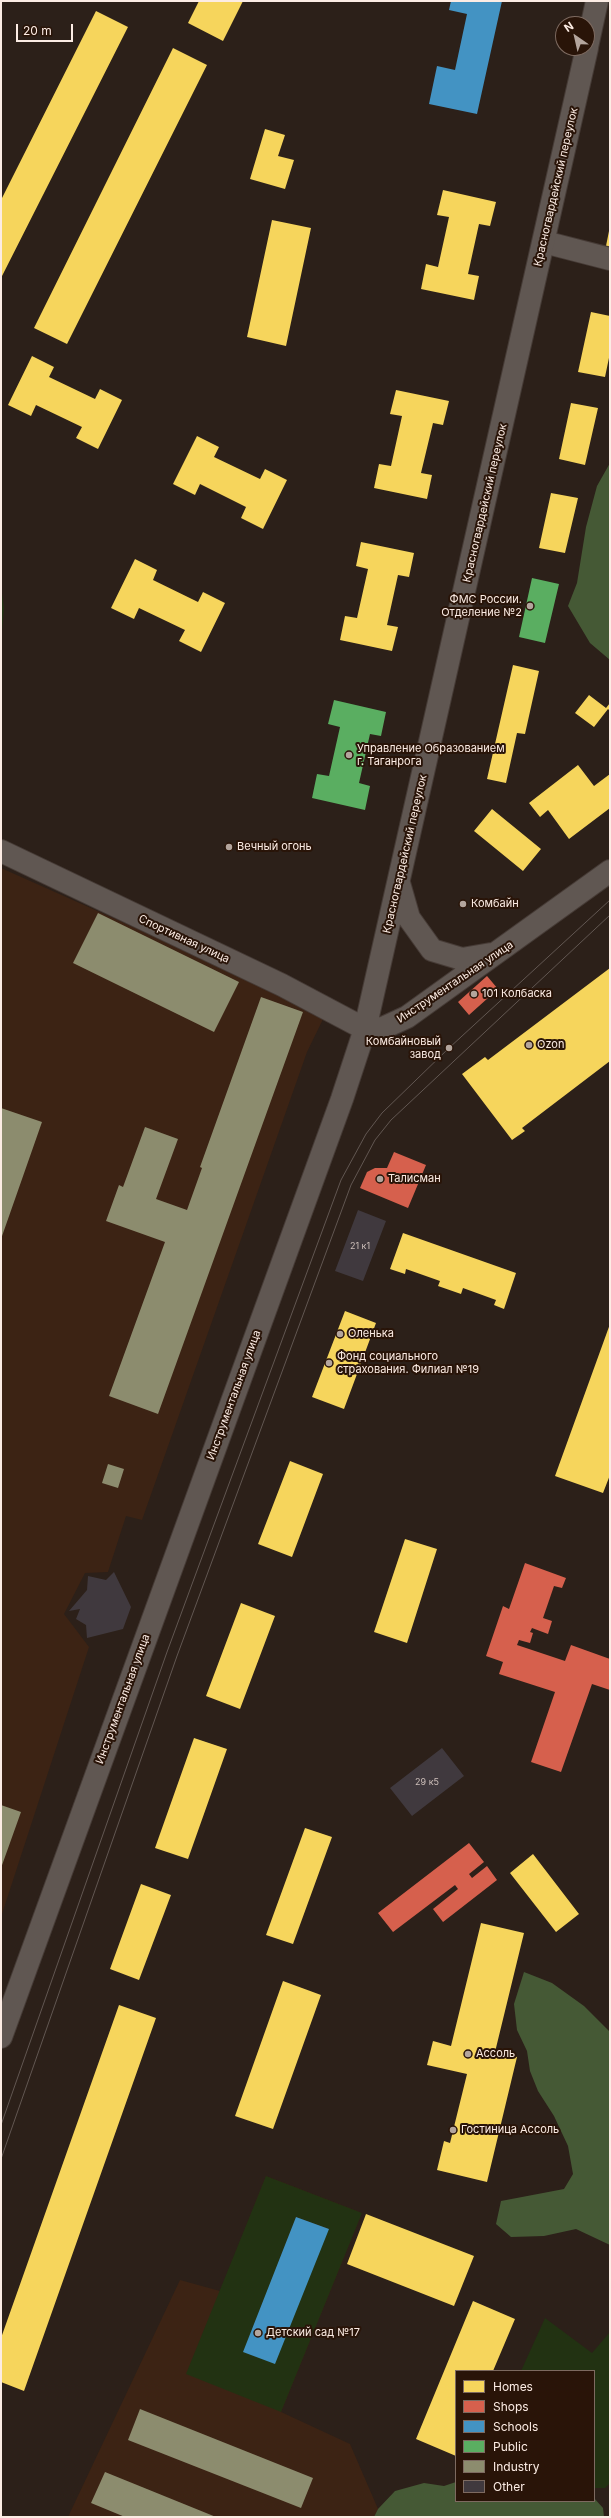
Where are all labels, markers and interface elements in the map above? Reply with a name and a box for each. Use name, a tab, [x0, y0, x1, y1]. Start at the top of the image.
scale bar	[18, 16, 75, 42]
north arrow	[555, 16, 595, 56]
text: N	[561, 19, 576, 35]
text: 20 m	[23, 23, 52, 38]
street label: Красногвардейский переулок	[531, 106, 581, 268]
street label: Красногвардейский переулок	[460, 422, 510, 584]
place label: ФМС России. Отделение №2	[441, 593, 522, 619]
marker: ФМС России. Отделение №2	[525, 601, 535, 611]
place label: Управление Образованием г. Таганрога	[357, 742, 505, 768]
marker: Управление Образованием г. Таганрога	[344, 750, 354, 760]
street label: Красногвардейский переулок	[380, 773, 430, 935]
place label: Вечный огонь	[237, 840, 312, 854]
marker: Вечный огонь	[224, 842, 234, 852]
place label: Комбайн	[471, 897, 519, 911]
marker: Комбайн	[458, 899, 468, 909]
street label: Спортивная улица	[136, 912, 232, 966]
street label: Инструментальная улица	[394, 938, 516, 1026]
place label: 101 Колбаска	[482, 987, 552, 1001]
marker: 101 Колбаска	[469, 989, 479, 999]
place label: Комбайновый завод	[366, 1035, 441, 1061]
place label: Ozon	[537, 1038, 564, 1052]
marker: Ozon	[524, 1040, 534, 1050]
marker: Комбайновый завод	[444, 1043, 454, 1053]
place label: Талисман	[388, 1172, 441, 1186]
marker: Талисман	[375, 1174, 385, 1184]
house number: 21 к1	[350, 1241, 370, 1251]
place label: Оленька	[348, 1327, 394, 1341]
street label: Инструментальная улица	[204, 1328, 264, 1462]
marker: Оленька	[335, 1329, 345, 1339]
place label: Фонд социального страхования. Филиал №19	[337, 1350, 479, 1376]
marker: Фонд социального страхования. Филиал №19	[324, 1358, 334, 1368]
street label: Инструментальная улица	[93, 1632, 153, 1766]
house number: 29 к5	[415, 1777, 439, 1787]
place label: Ассоль	[476, 2047, 515, 2061]
marker: Ассоль	[463, 2049, 473, 2059]
place label: Гостиница Ассоль	[461, 2123, 559, 2137]
marker: Гостиница Ассоль	[448, 2125, 458, 2135]
place label: Детский сад №17	[266, 2326, 360, 2340]
marker: Детский сад №17	[253, 2328, 263, 2338]
legend	[455, 2370, 595, 2502]
text: Homes	[493, 2379, 533, 2394]
text: Shops	[493, 2399, 529, 2414]
text: Schools	[493, 2419, 538, 2434]
text: Public	[493, 2439, 528, 2454]
text: Industry	[493, 2459, 539, 2474]
text: Other	[493, 2479, 525, 2494]

